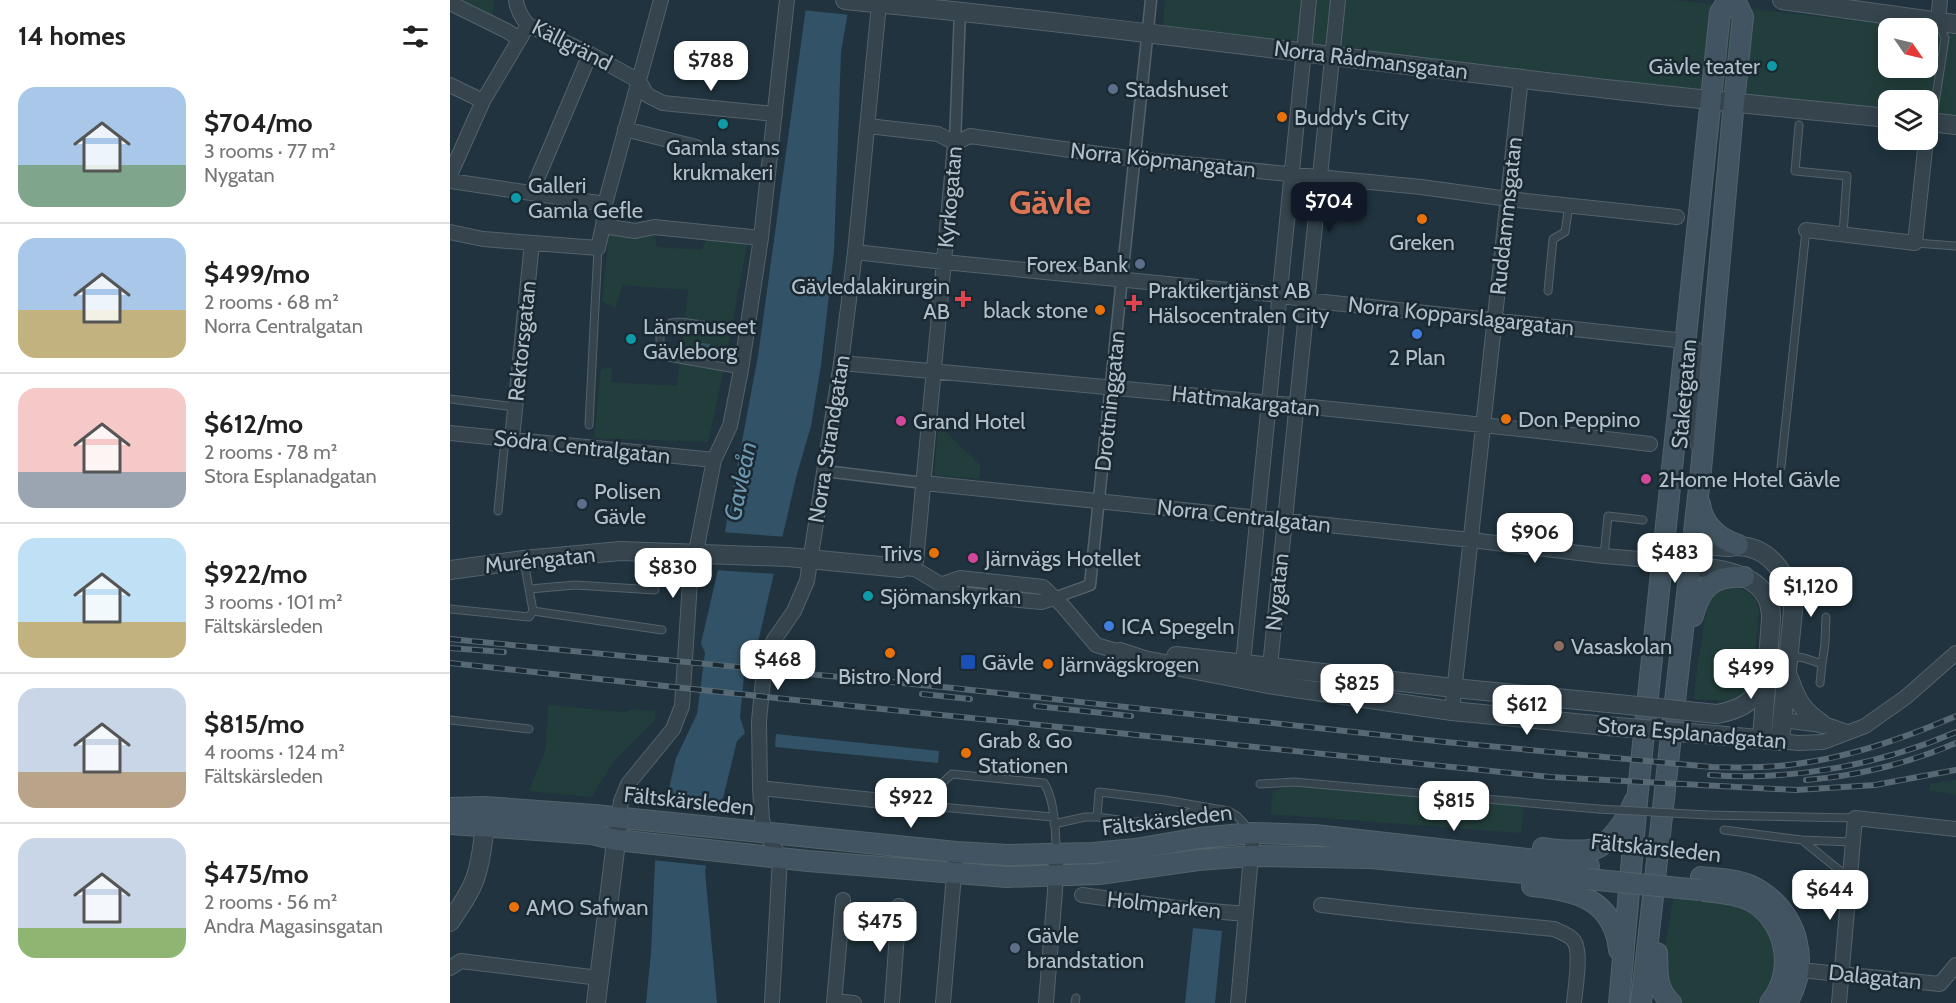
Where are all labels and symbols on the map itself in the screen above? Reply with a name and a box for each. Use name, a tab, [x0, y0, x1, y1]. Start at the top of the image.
street label: Källgränd	[527, 13, 617, 77]
north arrow	[1878, 18, 1938, 78]
street label: Norra Rådmansgatan	[1272, 35, 1470, 85]
pin: $788	[675, 41, 747, 92]
place label: Gävle teater	[1648, 53, 1760, 80]
marker: Gävle teater	[1765, 59, 1779, 73]
place label: Stadshuset	[1125, 76, 1229, 103]
marker: Stadshuset	[1106, 82, 1120, 96]
place label: Buddy's City	[1294, 104, 1409, 131]
marker: Buddy's City	[1275, 110, 1289, 124]
marker: Gamla stans krukmakeri	[716, 117, 730, 131]
place label: Gamla stans krukmakeri	[666, 134, 780, 186]
street label: Ruddammsgatan	[1484, 136, 1528, 296]
street label: Norra Köpmangatan	[1069, 137, 1257, 183]
street label: Kyrkogatan	[932, 145, 968, 249]
place label: Galleri Gamla Gefle	[528, 172, 643, 224]
district label: Gävle	[1009, 181, 1091, 223]
pin: $704	[1293, 182, 1365, 233]
marker: Galleri Gamla Gefle	[509, 191, 523, 205]
marker: Greken	[1415, 212, 1429, 226]
place label: Greken	[1389, 229, 1455, 256]
place label: Forex Bank	[1026, 251, 1128, 278]
marker: Forex Bank	[1133, 257, 1147, 271]
place label: Gävledalakirurgin AB	[791, 273, 950, 325]
place label: Praktikertjänst AB Hälsocentralen City	[1148, 277, 1329, 329]
street label: Rektorsgatan	[502, 279, 542, 403]
marker: Gävledalakirurgin AB	[954, 290, 972, 308]
street label: Norra Kopparslagargatan	[1347, 291, 1575, 341]
marker: Praktikertjänst AB Hälsocentralen City	[1125, 294, 1143, 312]
place label: black stone	[983, 297, 1088, 324]
marker: black stone	[1093, 303, 1107, 317]
place label: Länsmuseet Gävleborg	[643, 313, 756, 365]
marker: 2 Plan	[1410, 327, 1424, 341]
street label: Drottninggatan	[1089, 329, 1131, 473]
marker: Länsmuseet Gävleborg	[624, 332, 638, 346]
street label: Staketgatan	[1666, 338, 1702, 450]
place label: 2 Plan	[1388, 344, 1446, 371]
street label: Norra Strandgatan	[802, 353, 856, 525]
street label: Hattmakargatan	[1170, 380, 1322, 422]
place label: Don Peppino	[1518, 406, 1640, 433]
place label: Grand Hotel	[913, 408, 1026, 435]
marker: Don Peppino	[1499, 412, 1513, 426]
marker: Grand Hotel	[894, 414, 908, 428]
street label: Södra Centralgatan	[492, 424, 672, 470]
water label: Gavleån	[717, 439, 763, 523]
place label: 2Home Hotel Gävle	[1658, 466, 1840, 493]
marker: 2Home Hotel Gävle	[1639, 472, 1653, 486]
place label: Polisen Gävle	[594, 478, 661, 530]
street label: Norra Centralgatan	[1156, 493, 1332, 539]
marker: Polisen Gävle	[575, 497, 589, 511]
pin: $906	[1499, 513, 1571, 564]
pin: $483	[1639, 533, 1711, 584]
place label: Trivs	[881, 540, 922, 567]
street label: Muréngatan	[483, 541, 597, 579]
place label: Järnvägs Hotellet	[984, 545, 1141, 572]
marker: Trivs	[927, 546, 941, 560]
pin: $830	[637, 548, 709, 599]
marker: Järnvägs Hotellet	[966, 551, 980, 565]
street label: Nygatan	[1260, 552, 1294, 632]
pin: $1,120	[1762, 567, 1860, 618]
place label: Sjömanskyrkan	[880, 583, 1021, 610]
marker: Sjömanskyrkan	[861, 589, 875, 603]
place label: ICA Spegeln	[1121, 613, 1235, 640]
marker: ICA Spegeln	[1102, 619, 1116, 633]
place label: Vasaskolan	[1571, 633, 1672, 660]
marker: Vasaskolan	[1552, 639, 1566, 653]
pin: $468	[742, 640, 814, 691]
marker: Bistro Nord	[883, 646, 897, 660]
place label: Gävle	[982, 649, 1034, 676]
pin: $499	[1715, 649, 1787, 700]
place label: Järnvägskrogen	[1059, 651, 1199, 678]
marker: Gävle	[959, 653, 977, 671]
marker: Järnvägskrogen	[1041, 657, 1055, 671]
place label: Bistro Nord	[838, 663, 942, 690]
pin: $825	[1321, 664, 1393, 715]
pin: $612	[1491, 685, 1563, 736]
street label: Stora Esplanadgatan	[1596, 711, 1788, 755]
place label: Grab & Go Stationen	[978, 727, 1072, 779]
marker: Grab & Go Stationen	[959, 746, 973, 760]
pin: $922	[875, 778, 947, 829]
street label: Fältskärsleden	[622, 781, 756, 821]
pin: $815	[1418, 781, 1490, 832]
street label: Fältskärsleden	[1100, 799, 1234, 841]
street label: Fältskärsleden	[1589, 828, 1723, 868]
pin: $644	[1794, 870, 1866, 921]
street label: Holmparken	[1106, 886, 1222, 924]
place label: AMO Safwan	[526, 894, 649, 921]
marker: AMO Safwan	[507, 900, 521, 914]
pin: $475	[844, 902, 916, 953]
place label: Gävle brandstation	[1027, 922, 1144, 974]
marker: Gävle brandstation	[1008, 941, 1022, 955]
street label: Dalagatan	[1827, 959, 1923, 995]

